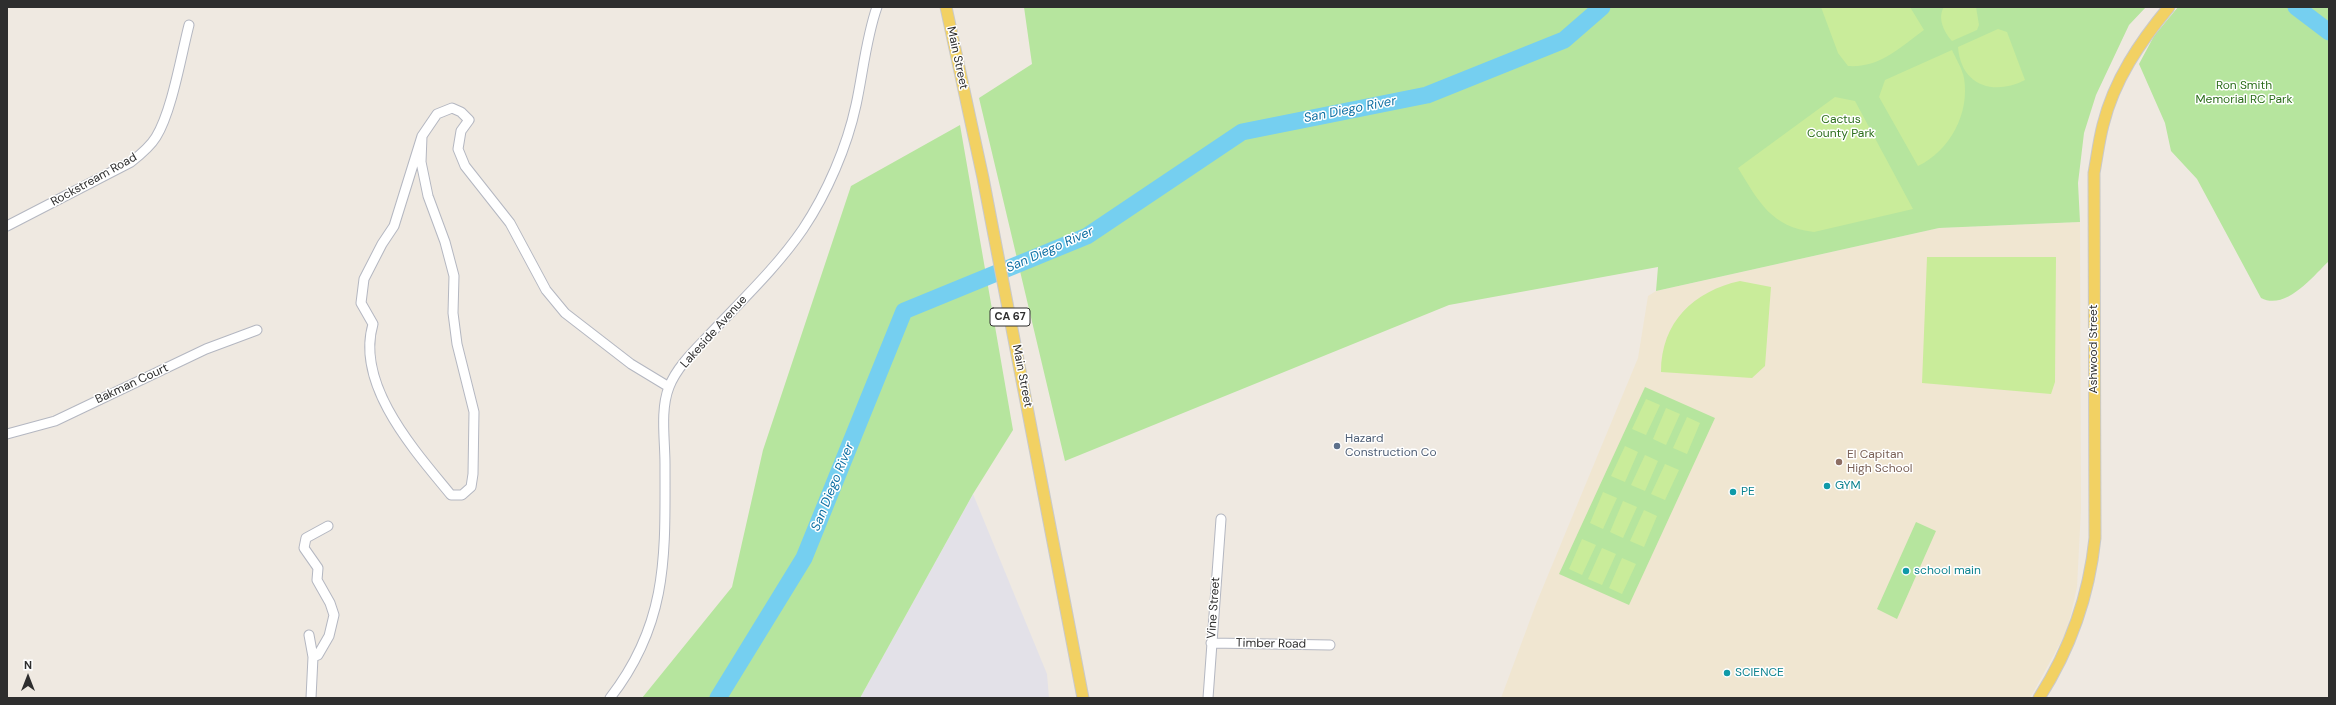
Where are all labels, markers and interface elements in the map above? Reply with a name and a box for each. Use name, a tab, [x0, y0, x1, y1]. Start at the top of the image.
street label: Main Street	[943, 25, 971, 91]
park label: Ron Smith Memorial RC Park	[2195, 79, 2293, 107]
water label: San Diego River	[1303, 93, 1397, 127]
park label: Cactus County Park	[1807, 113, 1875, 141]
street label: Rockstream Road	[48, 150, 140, 210]
water label: San Diego River	[1004, 224, 1096, 276]
street label: Lakeside Avenue	[678, 293, 750, 371]
street label: Ashwood Street	[2087, 305, 2101, 393]
road number: CA 67	[990, 308, 1030, 326]
street label: Main Street	[1009, 343, 1035, 409]
street label: Bakman Court	[93, 361, 171, 407]
place label: Hazard Construction Co	[1345, 432, 1437, 460]
water label: San Diego River	[808, 441, 858, 533]
marker: Hazard Construction Co	[1332, 441, 1342, 451]
place label: El Capitan High School	[1847, 448, 1912, 476]
marker: El Capitan High School	[1834, 457, 1844, 467]
place label: GYM	[1835, 479, 1861, 493]
marker: GYM	[1822, 481, 1832, 491]
place label: PE	[1741, 485, 1755, 499]
marker: PE	[1728, 487, 1738, 497]
place label: school main	[1914, 564, 1981, 578]
marker: school main	[1901, 566, 1911, 576]
street label: Vine Street	[1205, 577, 1223, 639]
street label: Timber Road	[1236, 636, 1306, 652]
north arrow	[8, 657, 48, 697]
text: N	[24, 658, 32, 672]
place label: SCIENCE	[1735, 666, 1784, 680]
marker: SCIENCE	[1722, 668, 1732, 678]

